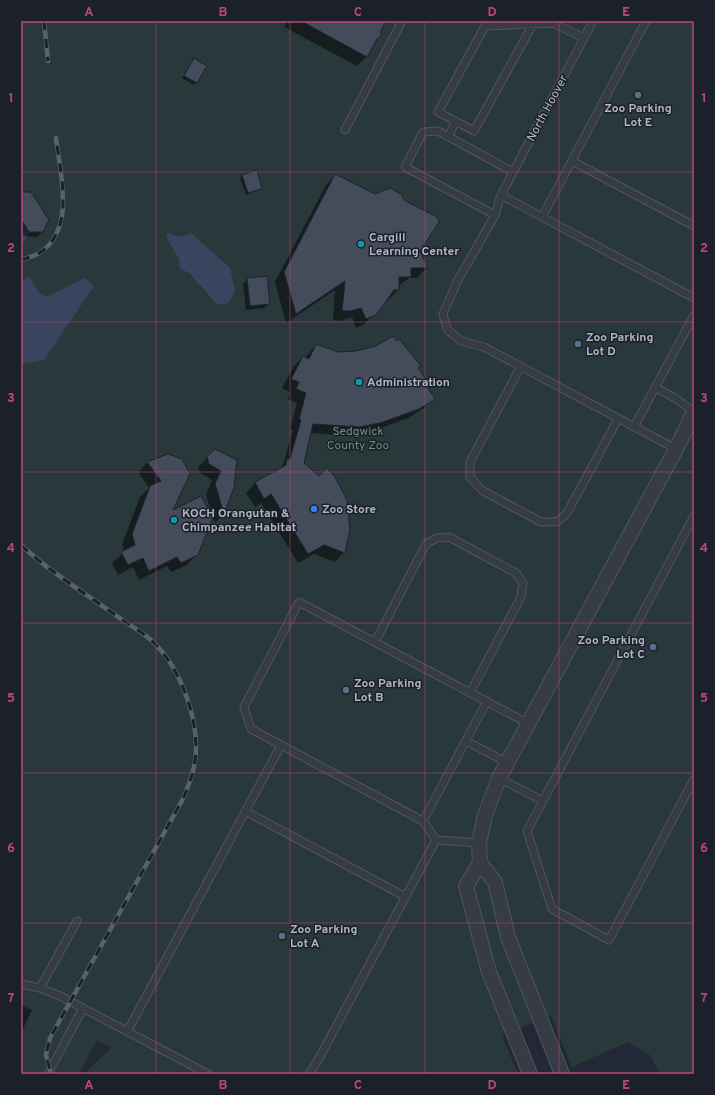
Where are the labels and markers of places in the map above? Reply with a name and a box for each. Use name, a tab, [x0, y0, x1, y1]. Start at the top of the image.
marker: Zoo Parking Lot E	[633, 90, 643, 100]
place label: Zoo Parking Lot E	[604, 101, 672, 131]
place label: Cargill Learning Center	[369, 230, 459, 260]
marker: Cargill Learning Center	[356, 239, 366, 249]
place label: Zoo Parking Lot D	[586, 330, 653, 360]
marker: Zoo Parking Lot D	[573, 339, 583, 349]
place label: Administration	[367, 375, 450, 391]
marker: Administration	[354, 377, 364, 387]
place label: Zoo Store	[322, 502, 376, 518]
marker: Zoo Store	[309, 504, 319, 514]
place label: KOCH Orangutan & Chimpanzee Habitat	[182, 506, 296, 536]
marker: KOCH Orangutan & Chimpanzee Habitat	[169, 515, 179, 525]
place label: Zoo Parking Lot C	[578, 633, 645, 663]
marker: Zoo Parking Lot C	[648, 642, 658, 652]
place label: Zoo Parking Lot B	[354, 676, 421, 706]
marker: Zoo Parking Lot B	[341, 685, 351, 695]
place label: Zoo Parking Lot A	[290, 922, 357, 952]
marker: Zoo Parking Lot A	[277, 931, 287, 941]

